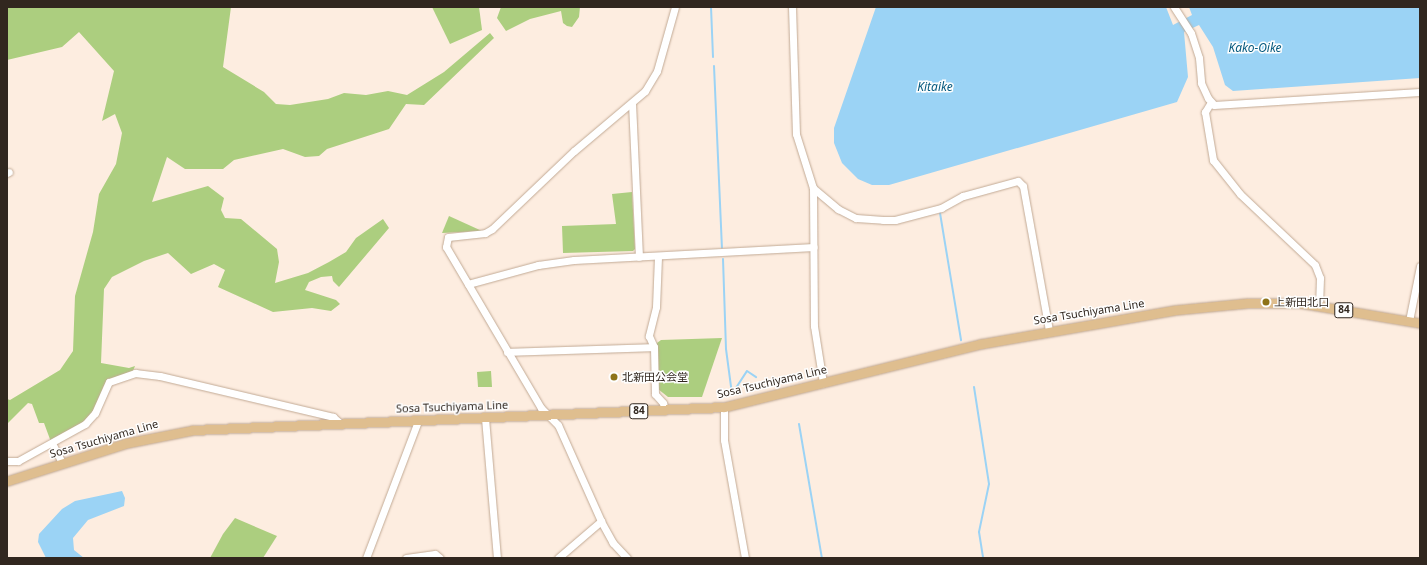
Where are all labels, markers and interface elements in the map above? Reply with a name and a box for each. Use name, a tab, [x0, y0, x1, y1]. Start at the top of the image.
water label: Kako-Oike	[1228, 41, 1282, 55]
water label: Kitaike	[917, 80, 953, 94]
place label: 上新田北口	[1274, 295, 1329, 309]
street label: Sosa Tsuchiyama Line	[1033, 297, 1145, 327]
marker: 上新田北口	[1261, 297, 1271, 307]
road number: 84	[1334, 302, 1354, 318]
street label: Sosa Tsuchiyama Line	[716, 363, 828, 401]
place label: 北新田公会堂	[622, 370, 688, 384]
marker: 北新田公会堂	[609, 372, 619, 382]
street label: Sosa Tsuchiyama Line	[396, 398, 508, 416]
road number: 84	[629, 403, 649, 419]
street label: Sosa Tsuchiyama Line	[48, 417, 160, 461]

